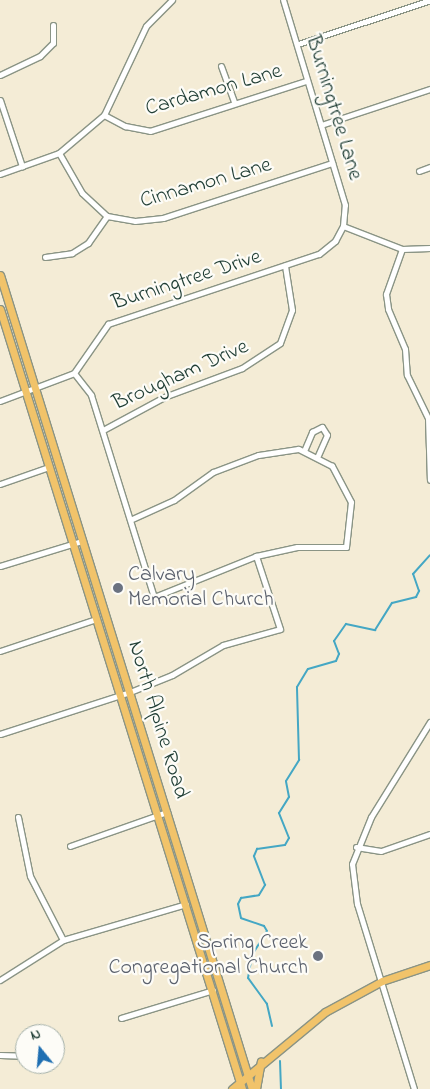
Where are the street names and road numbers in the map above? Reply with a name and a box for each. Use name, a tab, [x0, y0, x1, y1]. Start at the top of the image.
street label: Burningtree Lane	[298, 32, 368, 184]
street label: Cardamon Lane	[143, 59, 285, 123]
street label: Cinnamon Lane	[137, 153, 275, 215]
street label: Burningtree Drive	[109, 244, 265, 318]
street label: Brougham Drive	[109, 334, 253, 418]
street label: North Alpine Road	[120, 638, 194, 802]

